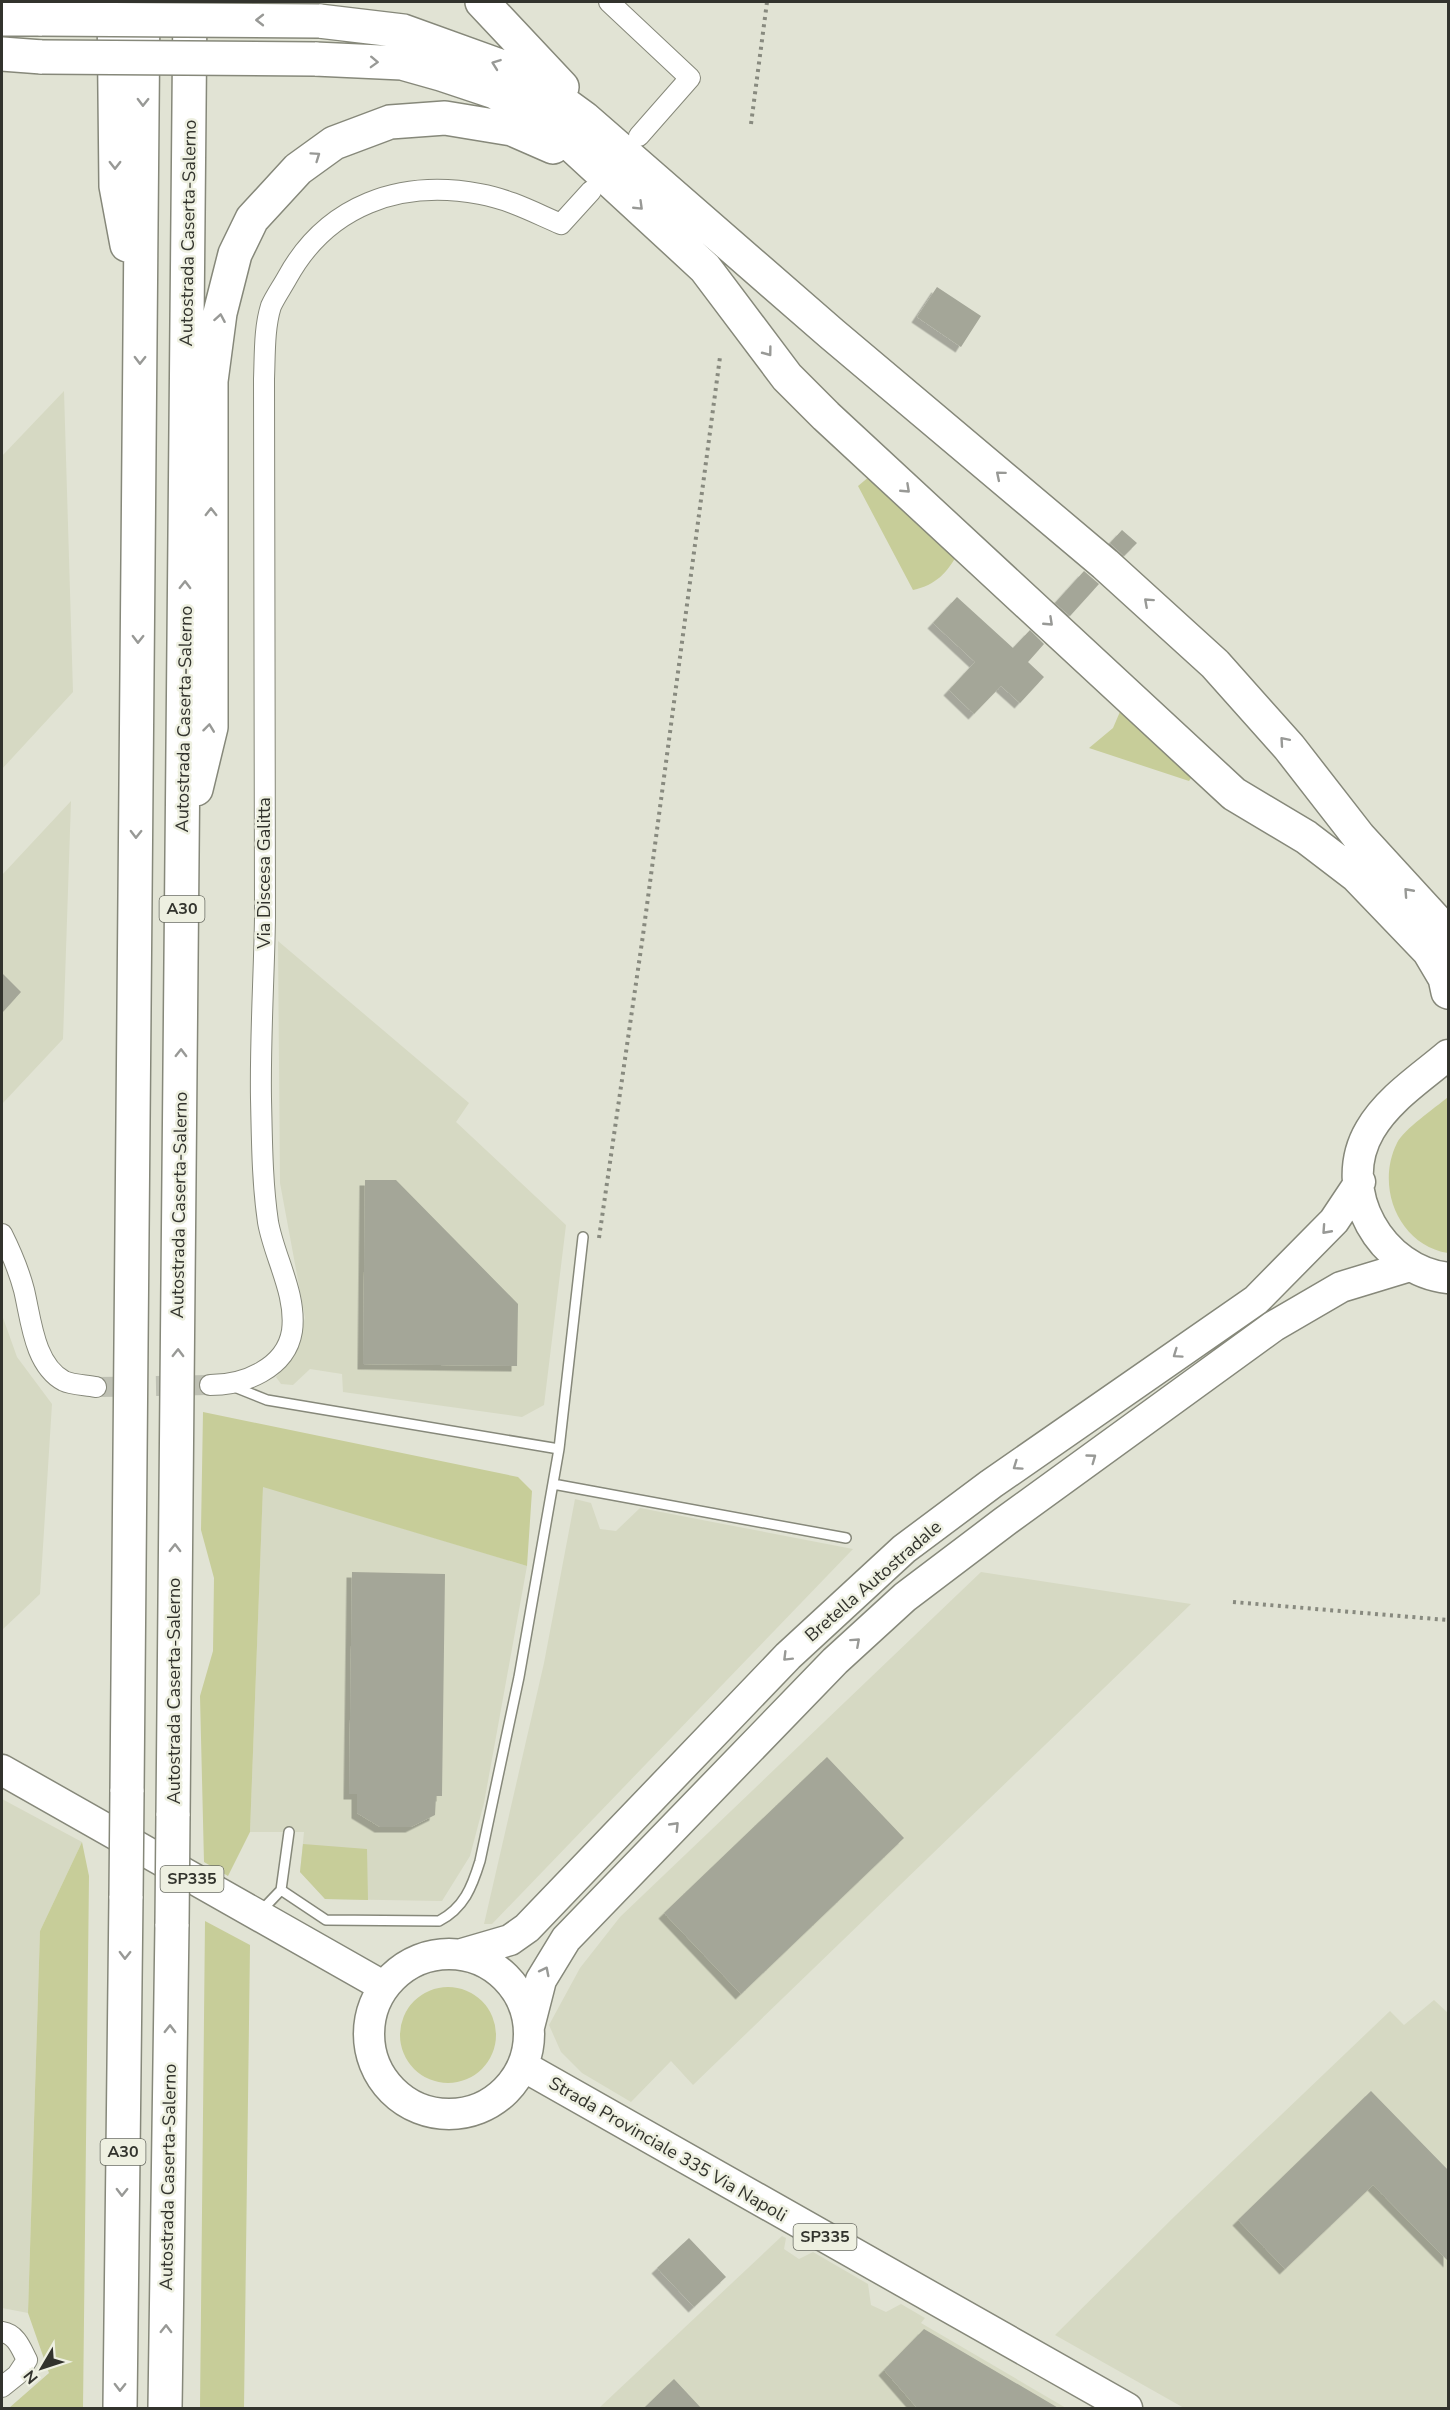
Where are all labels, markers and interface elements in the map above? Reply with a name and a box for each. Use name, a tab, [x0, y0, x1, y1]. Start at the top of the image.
one-way arrow	[256, 14, 265, 26]
one-way arrow	[369, 56, 378, 69]
one-way arrow	[492, 59, 502, 72]
one-way arrow	[136, 97, 149, 106]
street label: Autostrada Caserta-Salerno	[174, 120, 202, 346]
one-way arrow	[310, 152, 321, 163]
one-way arrow	[109, 160, 121, 169]
one-way arrow	[632, 199, 643, 210]
one-way arrow	[213, 313, 225, 322]
one-way arrow	[761, 345, 772, 356]
one-way arrow	[134, 355, 146, 364]
one-way arrow	[996, 472, 1007, 483]
one-way arrow	[899, 482, 910, 493]
one-way arrow	[205, 508, 217, 517]
one-way arrow	[179, 580, 191, 589]
one-way arrow	[1144, 598, 1154, 609]
street label: Autostrada Caserta-Salerno	[170, 606, 198, 832]
one-way arrow	[1042, 615, 1053, 626]
one-way arrow	[132, 634, 144, 643]
one-way arrow	[203, 723, 215, 733]
one-way arrow	[1280, 738, 1291, 748]
street label: Via Discesa Galitta	[252, 797, 276, 950]
one-way arrow	[130, 829, 142, 838]
one-way arrow	[1404, 888, 1415, 899]
road number: A30	[160, 896, 204, 922]
one-way arrow	[174, 1048, 187, 1057]
street label: Autostrada Caserta-Salerno	[165, 1092, 193, 1318]
one-way arrow	[1322, 1223, 1333, 1233]
one-way arrow	[1173, 1347, 1184, 1358]
one-way arrow	[172, 1348, 184, 1357]
one-way arrow	[1086, 1454, 1097, 1465]
one-way arrow	[1013, 1459, 1024, 1470]
street label: Bretella Autostradale	[800, 1515, 946, 1647]
one-way arrow	[169, 1543, 181, 1552]
street label: Autostrada Caserta-Salerno	[162, 1578, 186, 1804]
one-way arrow	[849, 1638, 859, 1649]
one-way arrow	[783, 1650, 794, 1661]
one-way arrow	[668, 1823, 679, 1833]
road number: SP335	[160, 1866, 224, 1892]
one-way arrow	[119, 1950, 131, 1959]
one-way arrow	[538, 1966, 550, 1977]
one-way arrow	[164, 2025, 176, 2034]
street label: Autostrada Caserta-Salerno	[154, 2064, 182, 2290]
street label: Strada Provinciale 335 Via Napoli	[545, 2071, 791, 2227]
road number: A30	[100, 2139, 146, 2165]
one-way arrow	[116, 2187, 128, 2196]
road number: SP335	[794, 2224, 856, 2250]
one-way arrow	[160, 2325, 173, 2334]
north arrow	[12, 2338, 72, 2398]
text: N	[19, 2365, 43, 2388]
one-way arrow	[114, 2382, 126, 2391]

